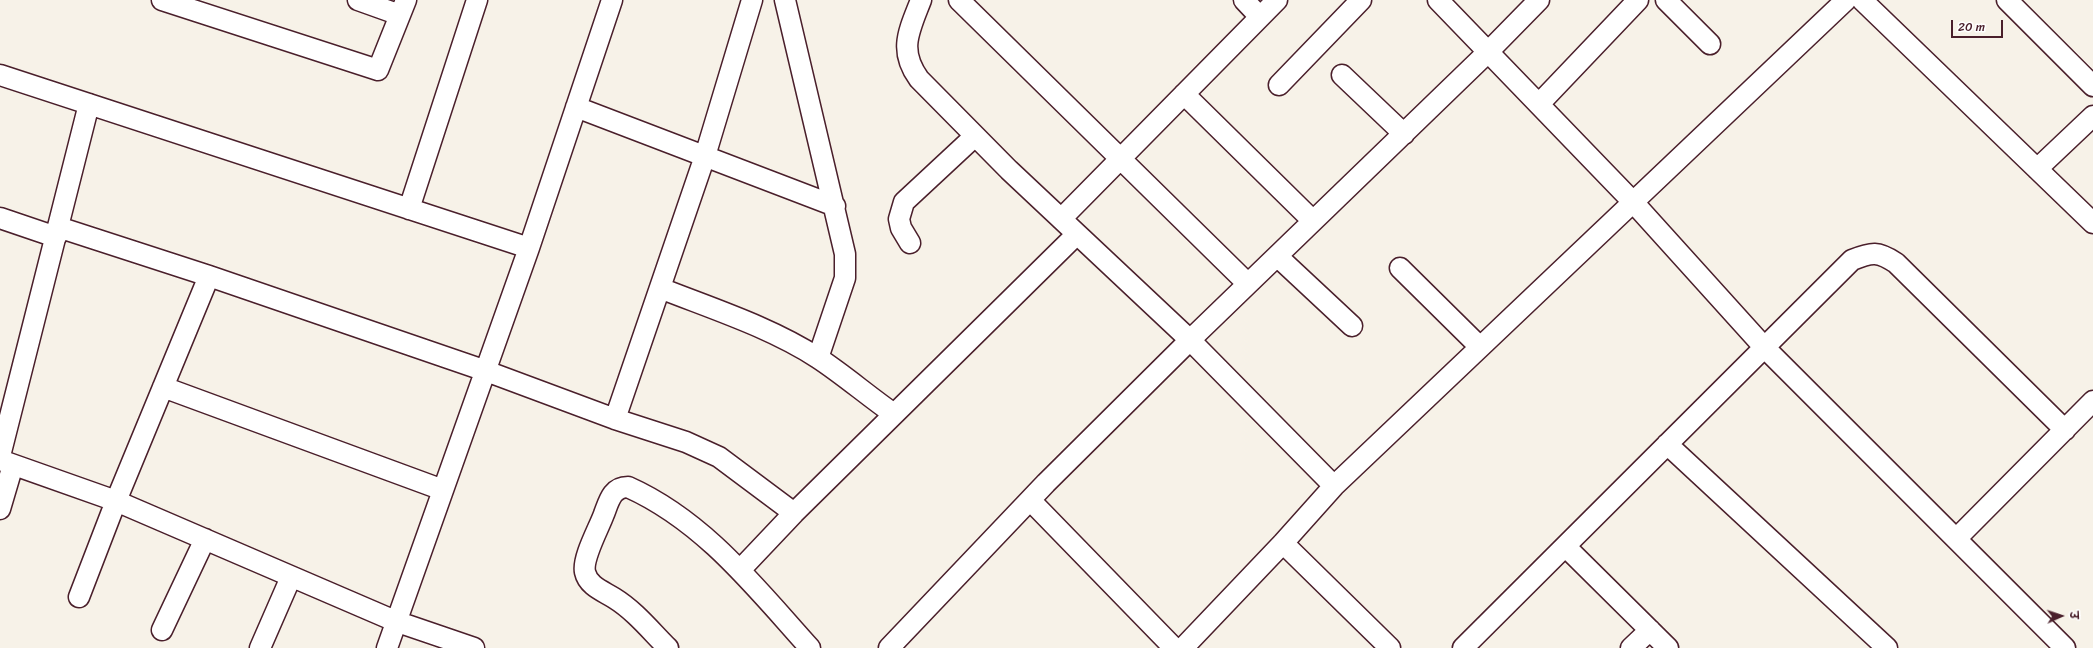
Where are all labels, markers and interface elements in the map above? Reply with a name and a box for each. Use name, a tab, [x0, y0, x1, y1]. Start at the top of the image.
scale bar	[1953, 12, 2005, 38]
text: 20 m	[1958, 16, 1985, 38]
north arrow	[2041, 596, 2081, 636]
text: उ	[2064, 611, 2083, 619]

